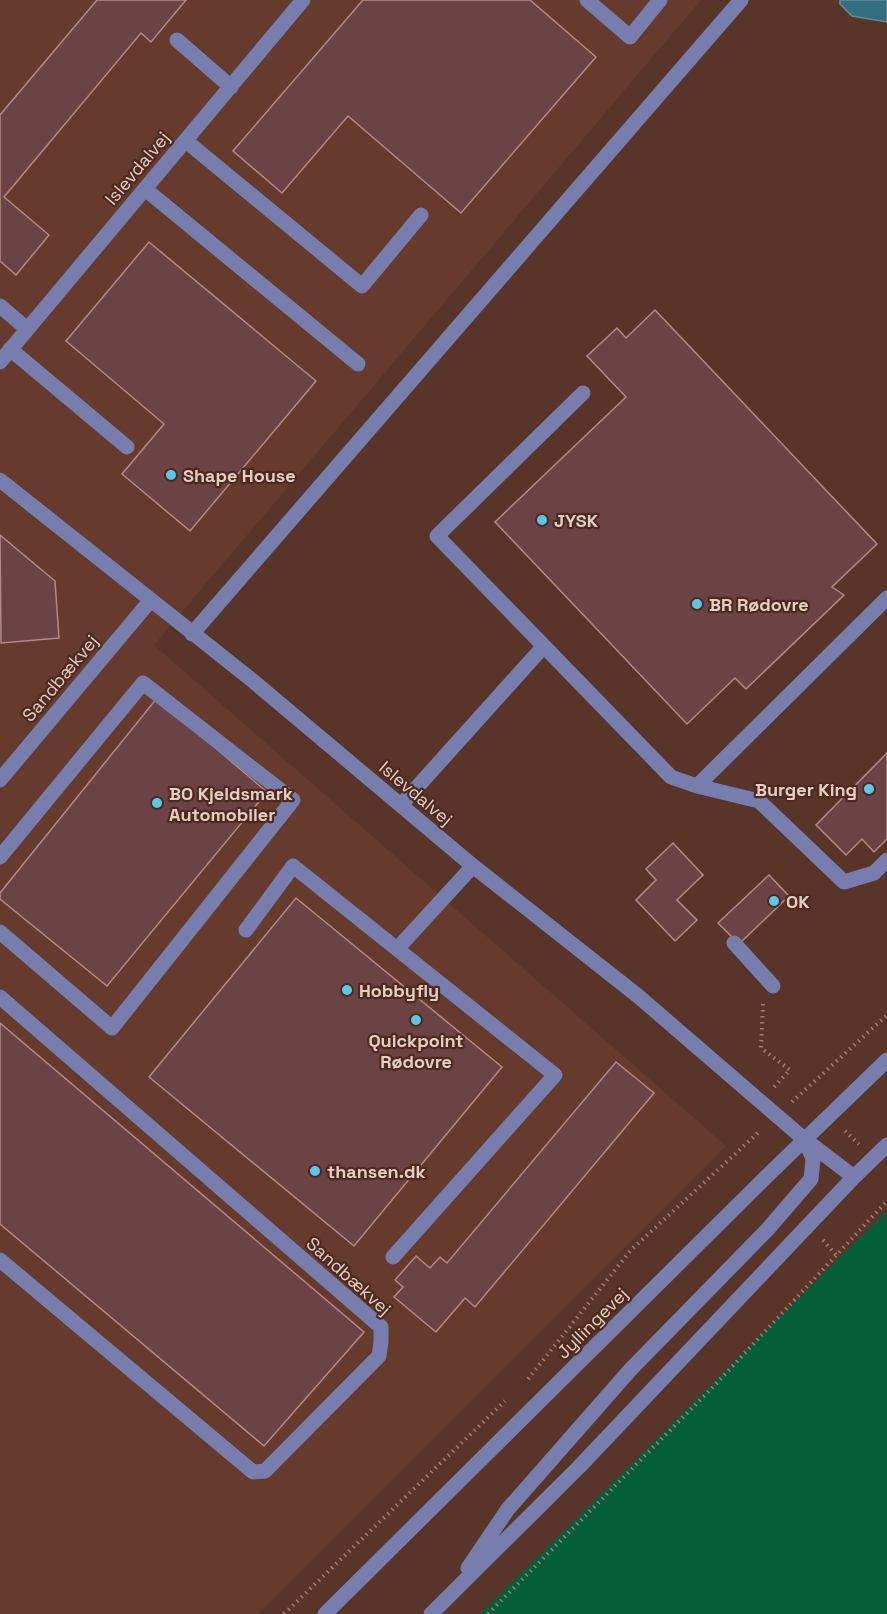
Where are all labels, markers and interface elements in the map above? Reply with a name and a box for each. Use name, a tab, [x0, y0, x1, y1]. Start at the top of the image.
street label: Islevdalvej	[100, 127, 174, 209]
place label: Shape House	[183, 464, 296, 487]
marker: Shape House	[164, 468, 178, 482]
place label: JYSK	[554, 509, 599, 532]
marker: JYSK	[535, 513, 549, 527]
place label: BR Rødovre	[709, 593, 809, 616]
marker: BR Rødovre	[690, 597, 704, 611]
street label: Sandbækvej	[17, 630, 103, 726]
street label: Islevdalvej	[375, 756, 457, 830]
place label: Burger King	[755, 778, 857, 801]
place label: BO Kjeldsmark Automobiler	[169, 782, 293, 826]
marker: Burger King	[862, 782, 876, 796]
marker: BO Kjeldsmark Automobiler	[150, 796, 164, 810]
place label: OK	[786, 890, 810, 913]
marker: OK	[767, 894, 781, 908]
place label: Hobbyfly	[359, 979, 439, 1002]
marker: Hobbyfly	[340, 983, 354, 997]
marker: Quickpoint Rødovre	[409, 1013, 423, 1027]
place label: Quickpoint Rødovre	[368, 1029, 464, 1073]
place label: thansen.dk	[327, 1160, 426, 1183]
marker: thansen.dk	[308, 1164, 322, 1178]
street label: Sandbækvej	[302, 1232, 396, 1320]
street label: Jyllingevej	[551, 1282, 633, 1364]

